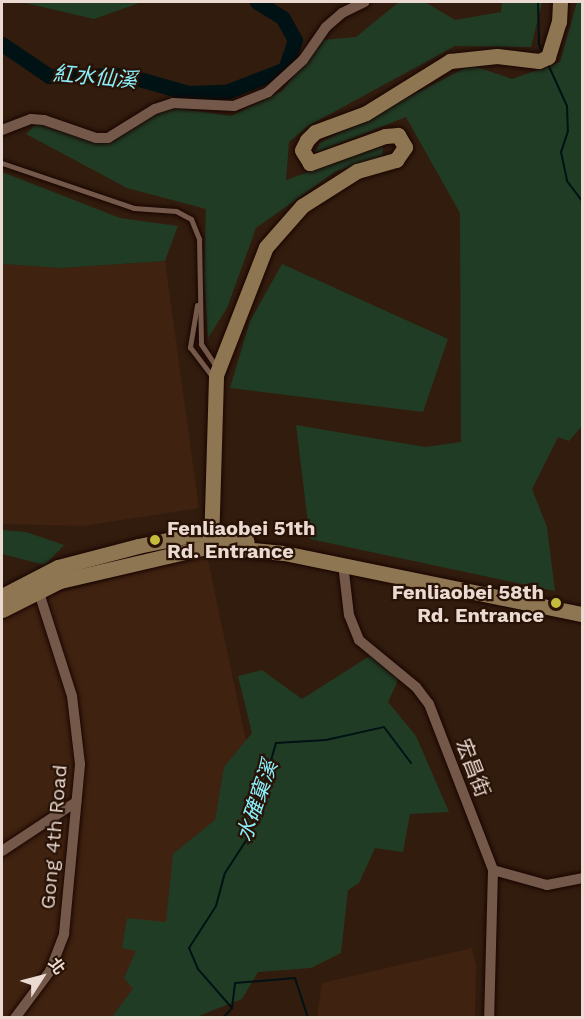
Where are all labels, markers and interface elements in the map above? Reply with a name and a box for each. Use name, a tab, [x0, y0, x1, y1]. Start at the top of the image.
water label: 紅水仙溪	[52, 61, 138, 93]
place label: Fenliaobei 51th Rd. Entrance	[167, 516, 315, 563]
marker: Fenliaobei 51th Rd. Entrance	[148, 533, 162, 547]
place label: Fenliaobei 58th Rd. Entrance	[392, 580, 544, 627]
marker: Fenliaobei 58th Rd. Entrance	[549, 596, 563, 610]
street label: 宏昌街	[451, 736, 495, 800]
water label: 水確窠溪	[231, 757, 283, 845]
street label: Gong 4th Road	[36, 764, 72, 910]
north arrow	[12, 947, 72, 1007]
text: 北	[45, 954, 69, 978]

